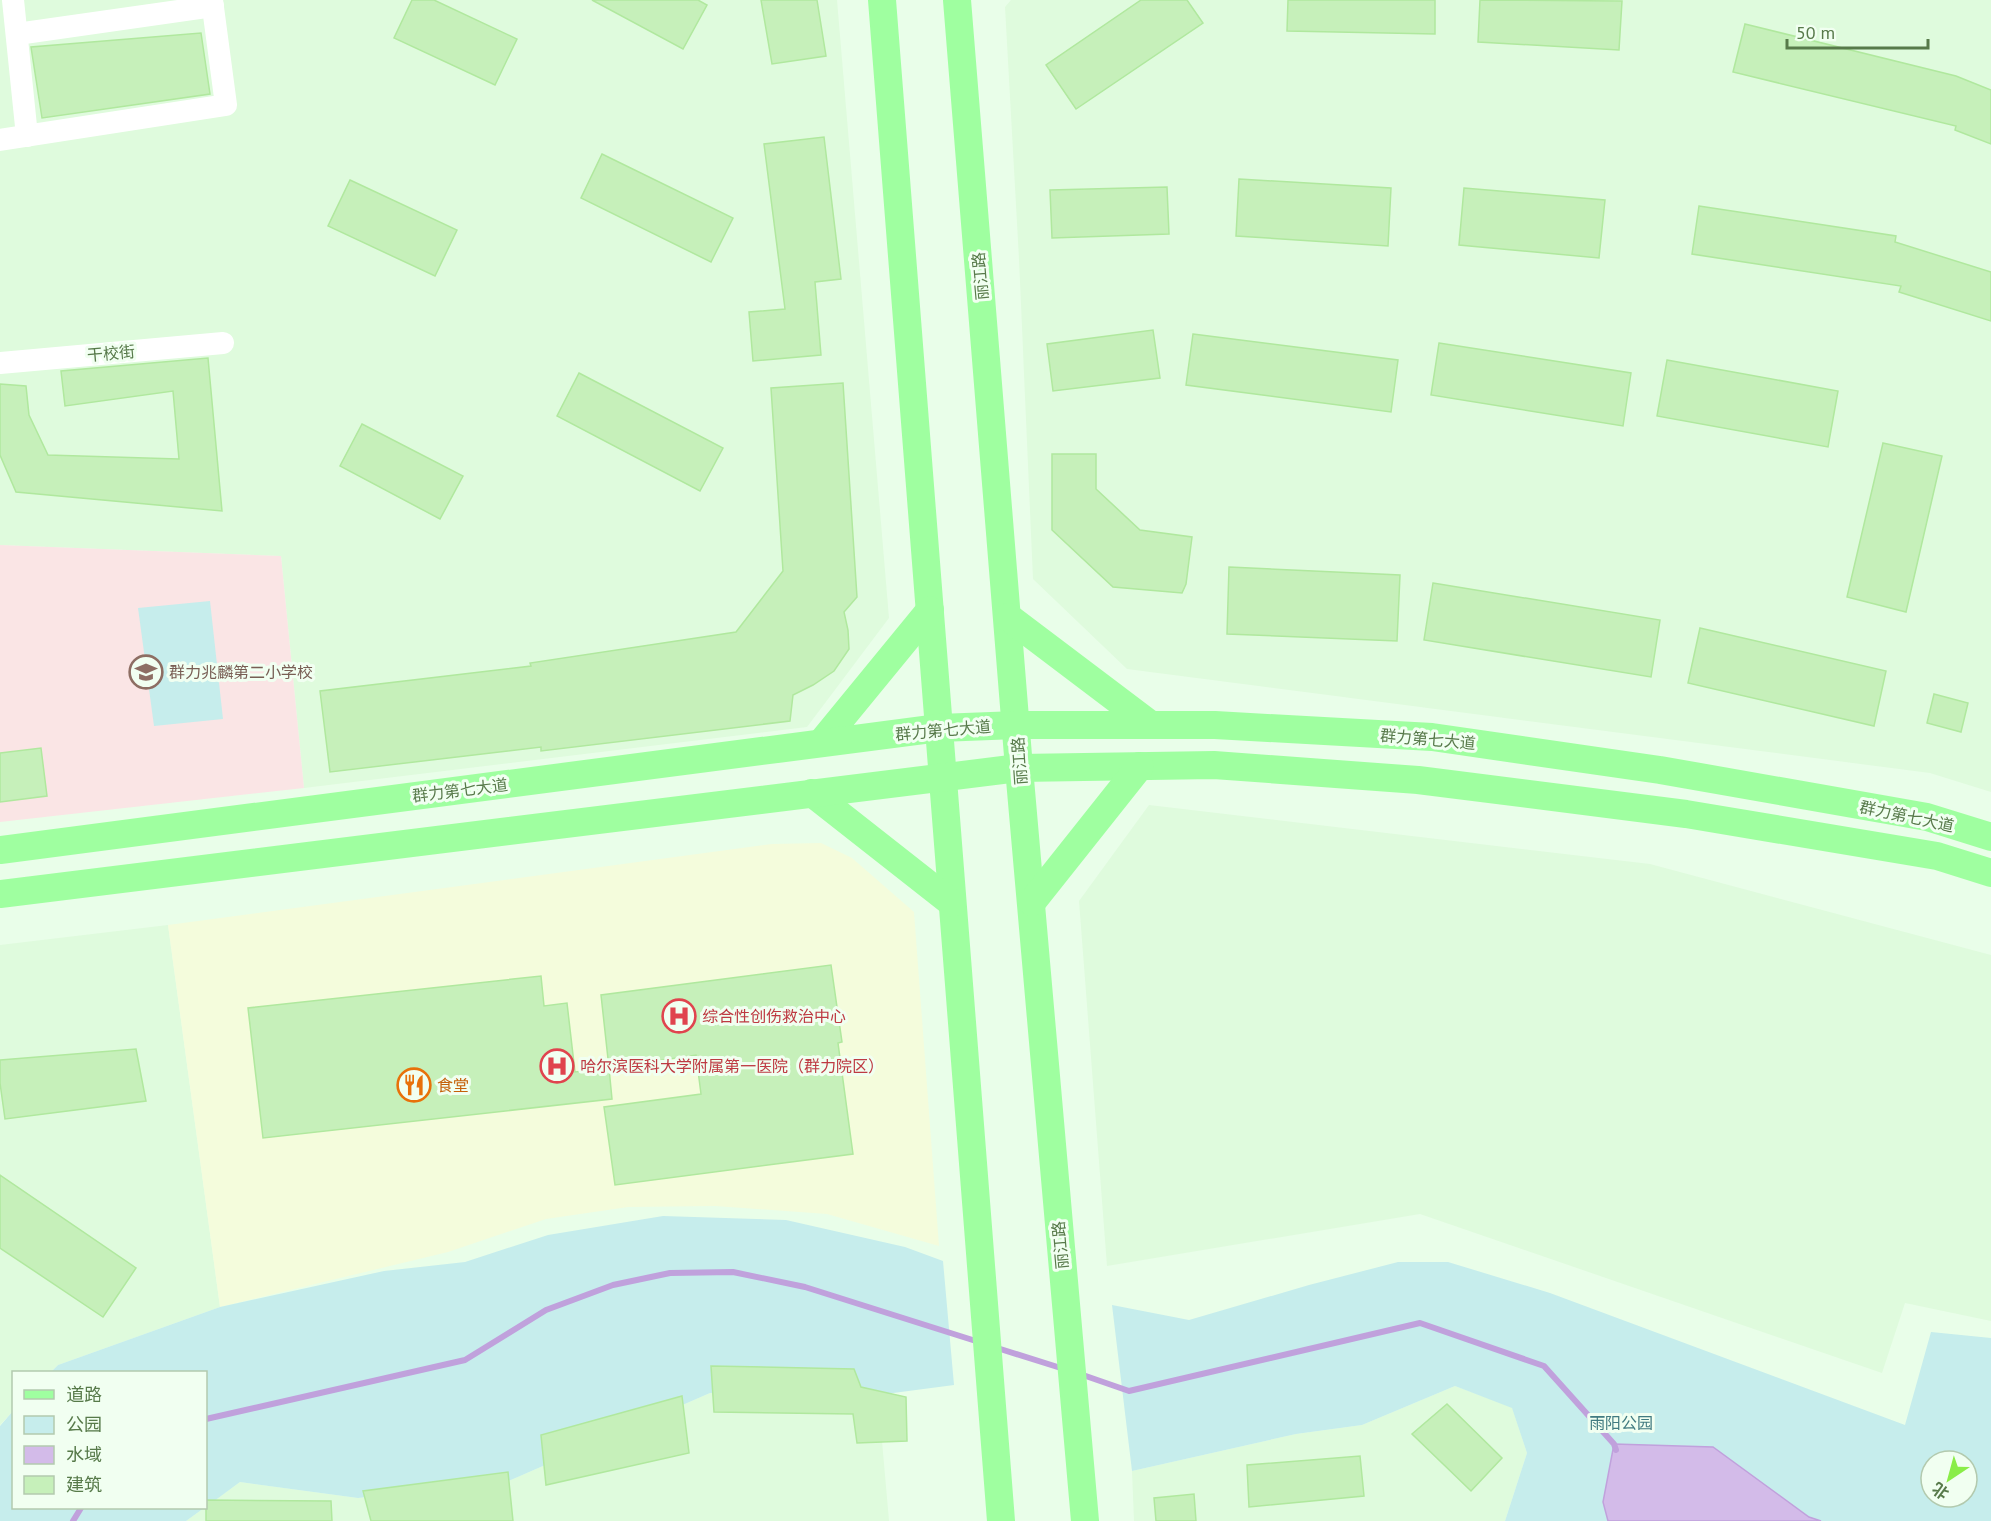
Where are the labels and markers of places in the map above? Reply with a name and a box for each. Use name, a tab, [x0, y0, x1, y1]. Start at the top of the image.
school or university icon: 群力兆麟第二小学校	[128, 654, 164, 690]
place label: 群力兆麟第二小学校	[169, 662, 313, 682]
hospital icon: 综合性创伤救治中心	[661, 998, 697, 1034]
place label: 综合性创伤救治中心	[702, 1006, 846, 1026]
hospital icon: 哈尔滨医科大学附属第一医院（群力院区）	[539, 1048, 575, 1084]
place label: 哈尔滨医科大学附属第一医院（群力院区）	[580, 1056, 884, 1076]
restaurant icon: 食堂	[396, 1067, 432, 1103]
place label: 食堂	[437, 1075, 469, 1095]

